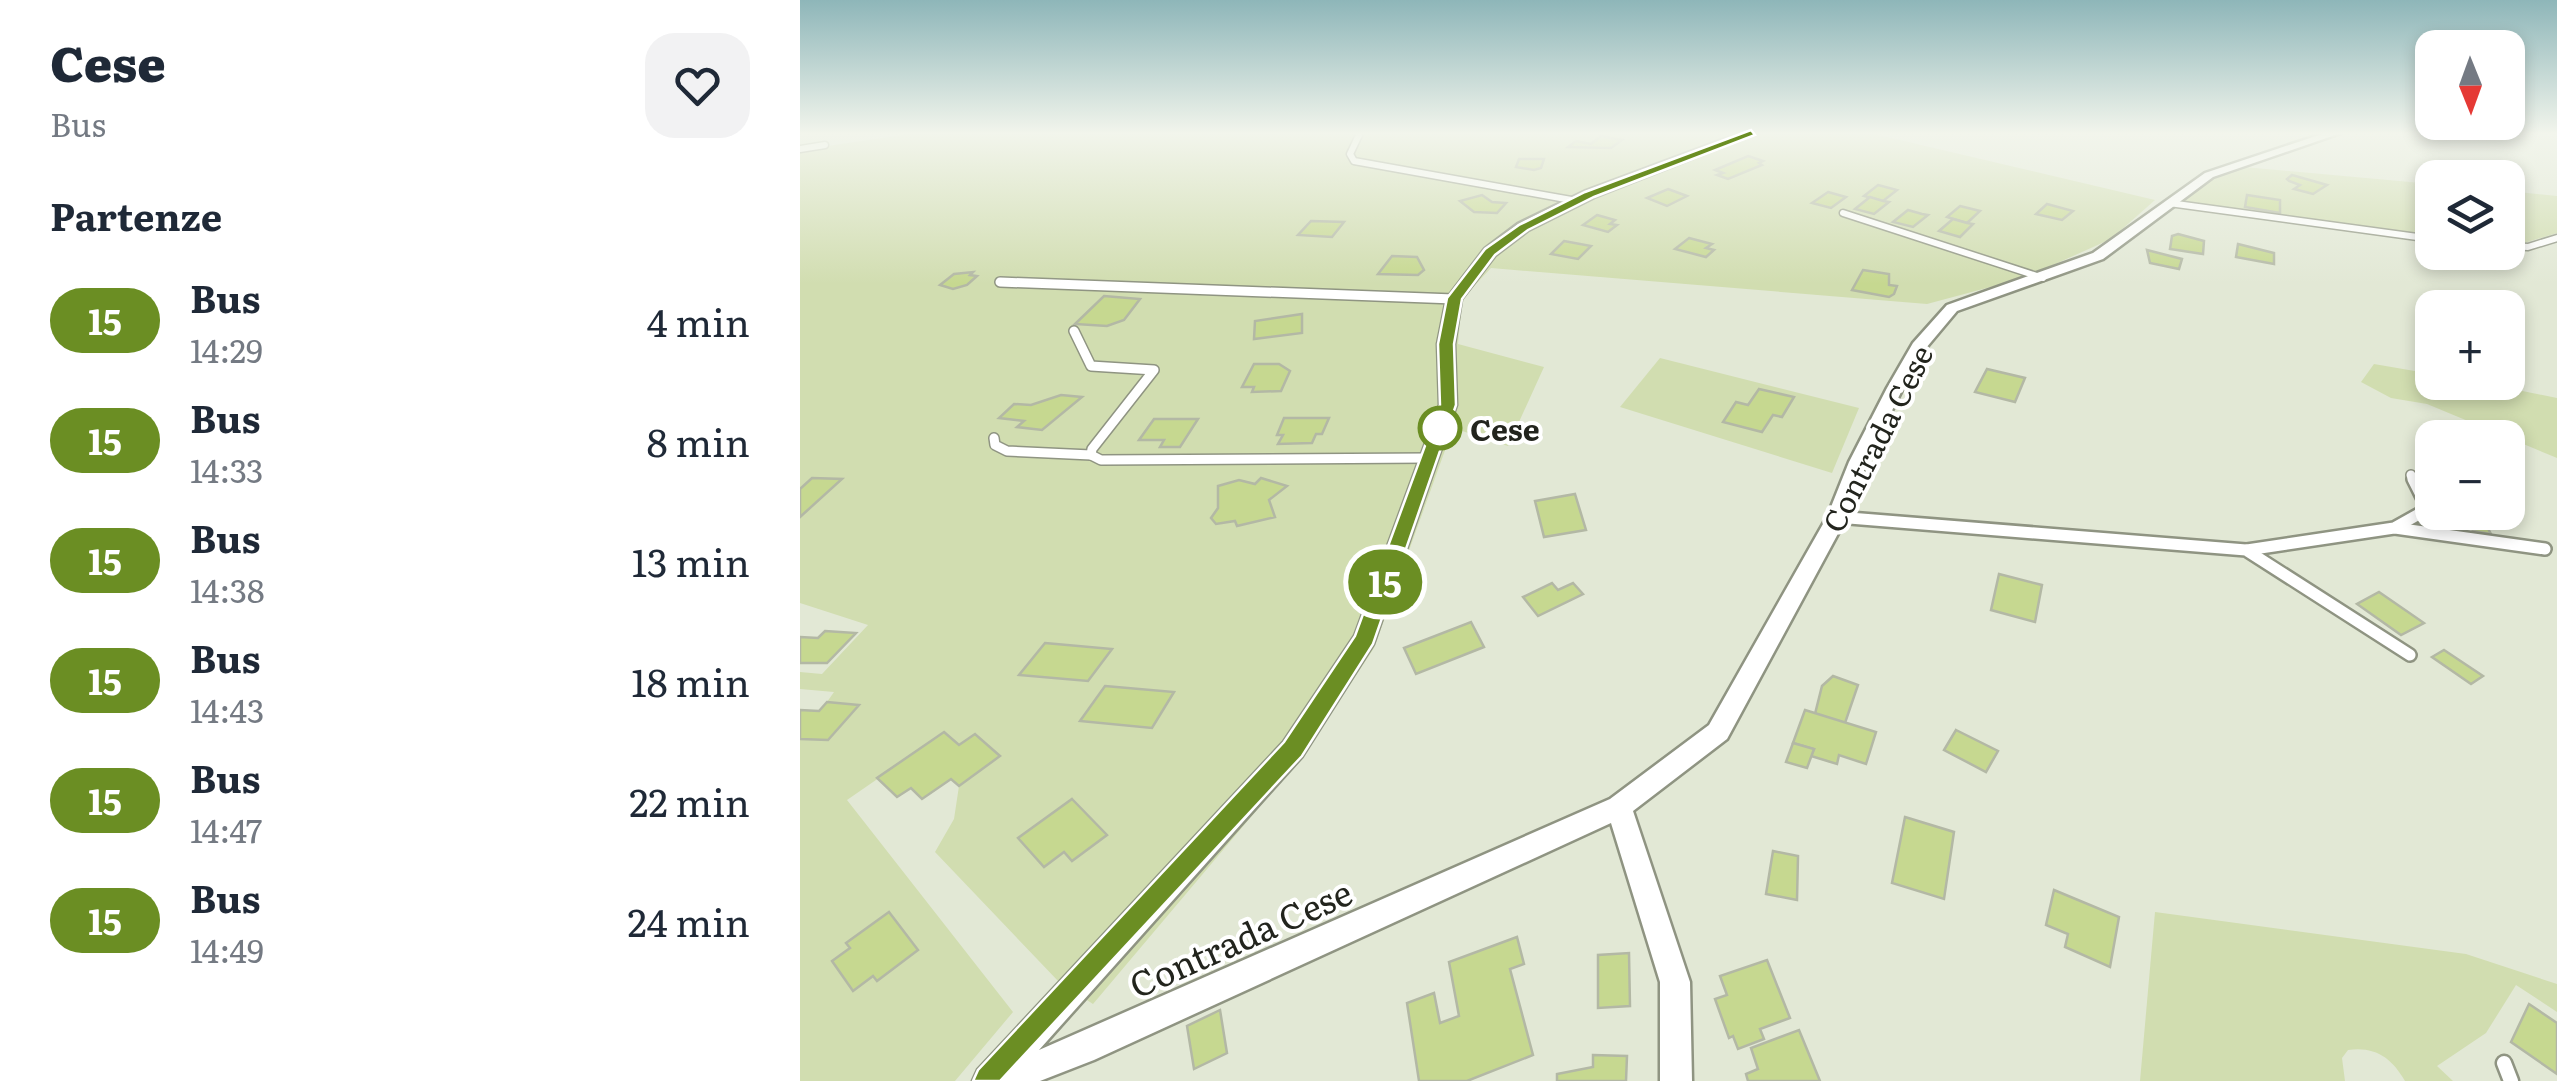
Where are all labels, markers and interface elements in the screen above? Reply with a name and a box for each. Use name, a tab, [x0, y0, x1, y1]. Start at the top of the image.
text: Cese	[50, 26, 166, 97]
north arrow	[2415, 30, 2525, 140]
map controls	[2415, 30, 2525, 530]
button: heart	[645, 33, 750, 138]
text: Bus	[50, 99, 106, 147]
button: layers	[2415, 160, 2525, 270]
text: Partenze	[50, 186, 222, 243]
text: Bus	[190, 268, 261, 325]
button: +	[2415, 290, 2525, 400]
text: 4 min	[647, 292, 750, 349]
text: 15	[88, 294, 122, 346]
text: 14:29	[190, 325, 263, 373]
street label: Contrada Cese	[1810, 337, 1942, 539]
text: Bus	[190, 388, 261, 445]
place label: Cese	[1470, 406, 1540, 450]
marker: Cese	[1419, 407, 1461, 449]
text: 8 min	[647, 412, 750, 469]
text: 15	[88, 414, 122, 466]
button: −	[2415, 420, 2525, 530]
text: 14:33	[190, 445, 263, 493]
text: Bus	[190, 508, 261, 565]
text: 13 min	[632, 532, 750, 589]
text: 15	[88, 534, 122, 586]
line badge: 15	[1340, 550, 1430, 614]
text: 15	[1368, 556, 1402, 608]
text: 14:38	[190, 565, 265, 613]
text: Bus	[190, 628, 261, 685]
text: 18 min	[631, 652, 750, 709]
text: 15	[88, 654, 122, 706]
text: 14:43	[190, 685, 264, 733]
text: Bus	[190, 748, 261, 805]
text: 22 min	[629, 772, 750, 829]
text: 15	[88, 774, 122, 826]
text: 14:47	[190, 805, 262, 853]
street label: Contrada Cese	[1120, 865, 1360, 1009]
text: Bus	[190, 868, 261, 925]
text: 24 min	[628, 892, 750, 949]
text: 15	[88, 894, 122, 946]
text: 14:49	[190, 925, 264, 973]

